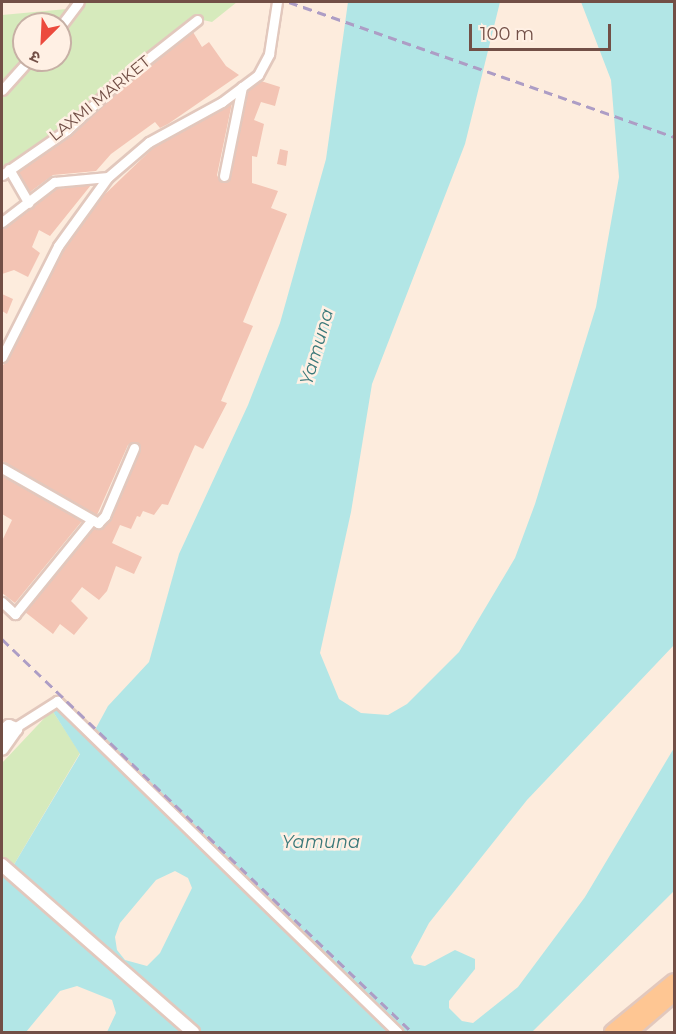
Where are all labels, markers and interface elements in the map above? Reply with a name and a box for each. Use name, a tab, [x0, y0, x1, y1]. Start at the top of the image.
north arrow	[12, 12, 72, 72]
scale bar	[472, 12, 614, 50]
text: 100 m	[480, 23, 534, 45]
text: उ	[27, 46, 43, 68]
street label: LAXMI MARKET	[46, 52, 154, 146]
water label: Yamuna	[296, 306, 338, 388]
water label: Yamuna	[282, 831, 360, 853]

